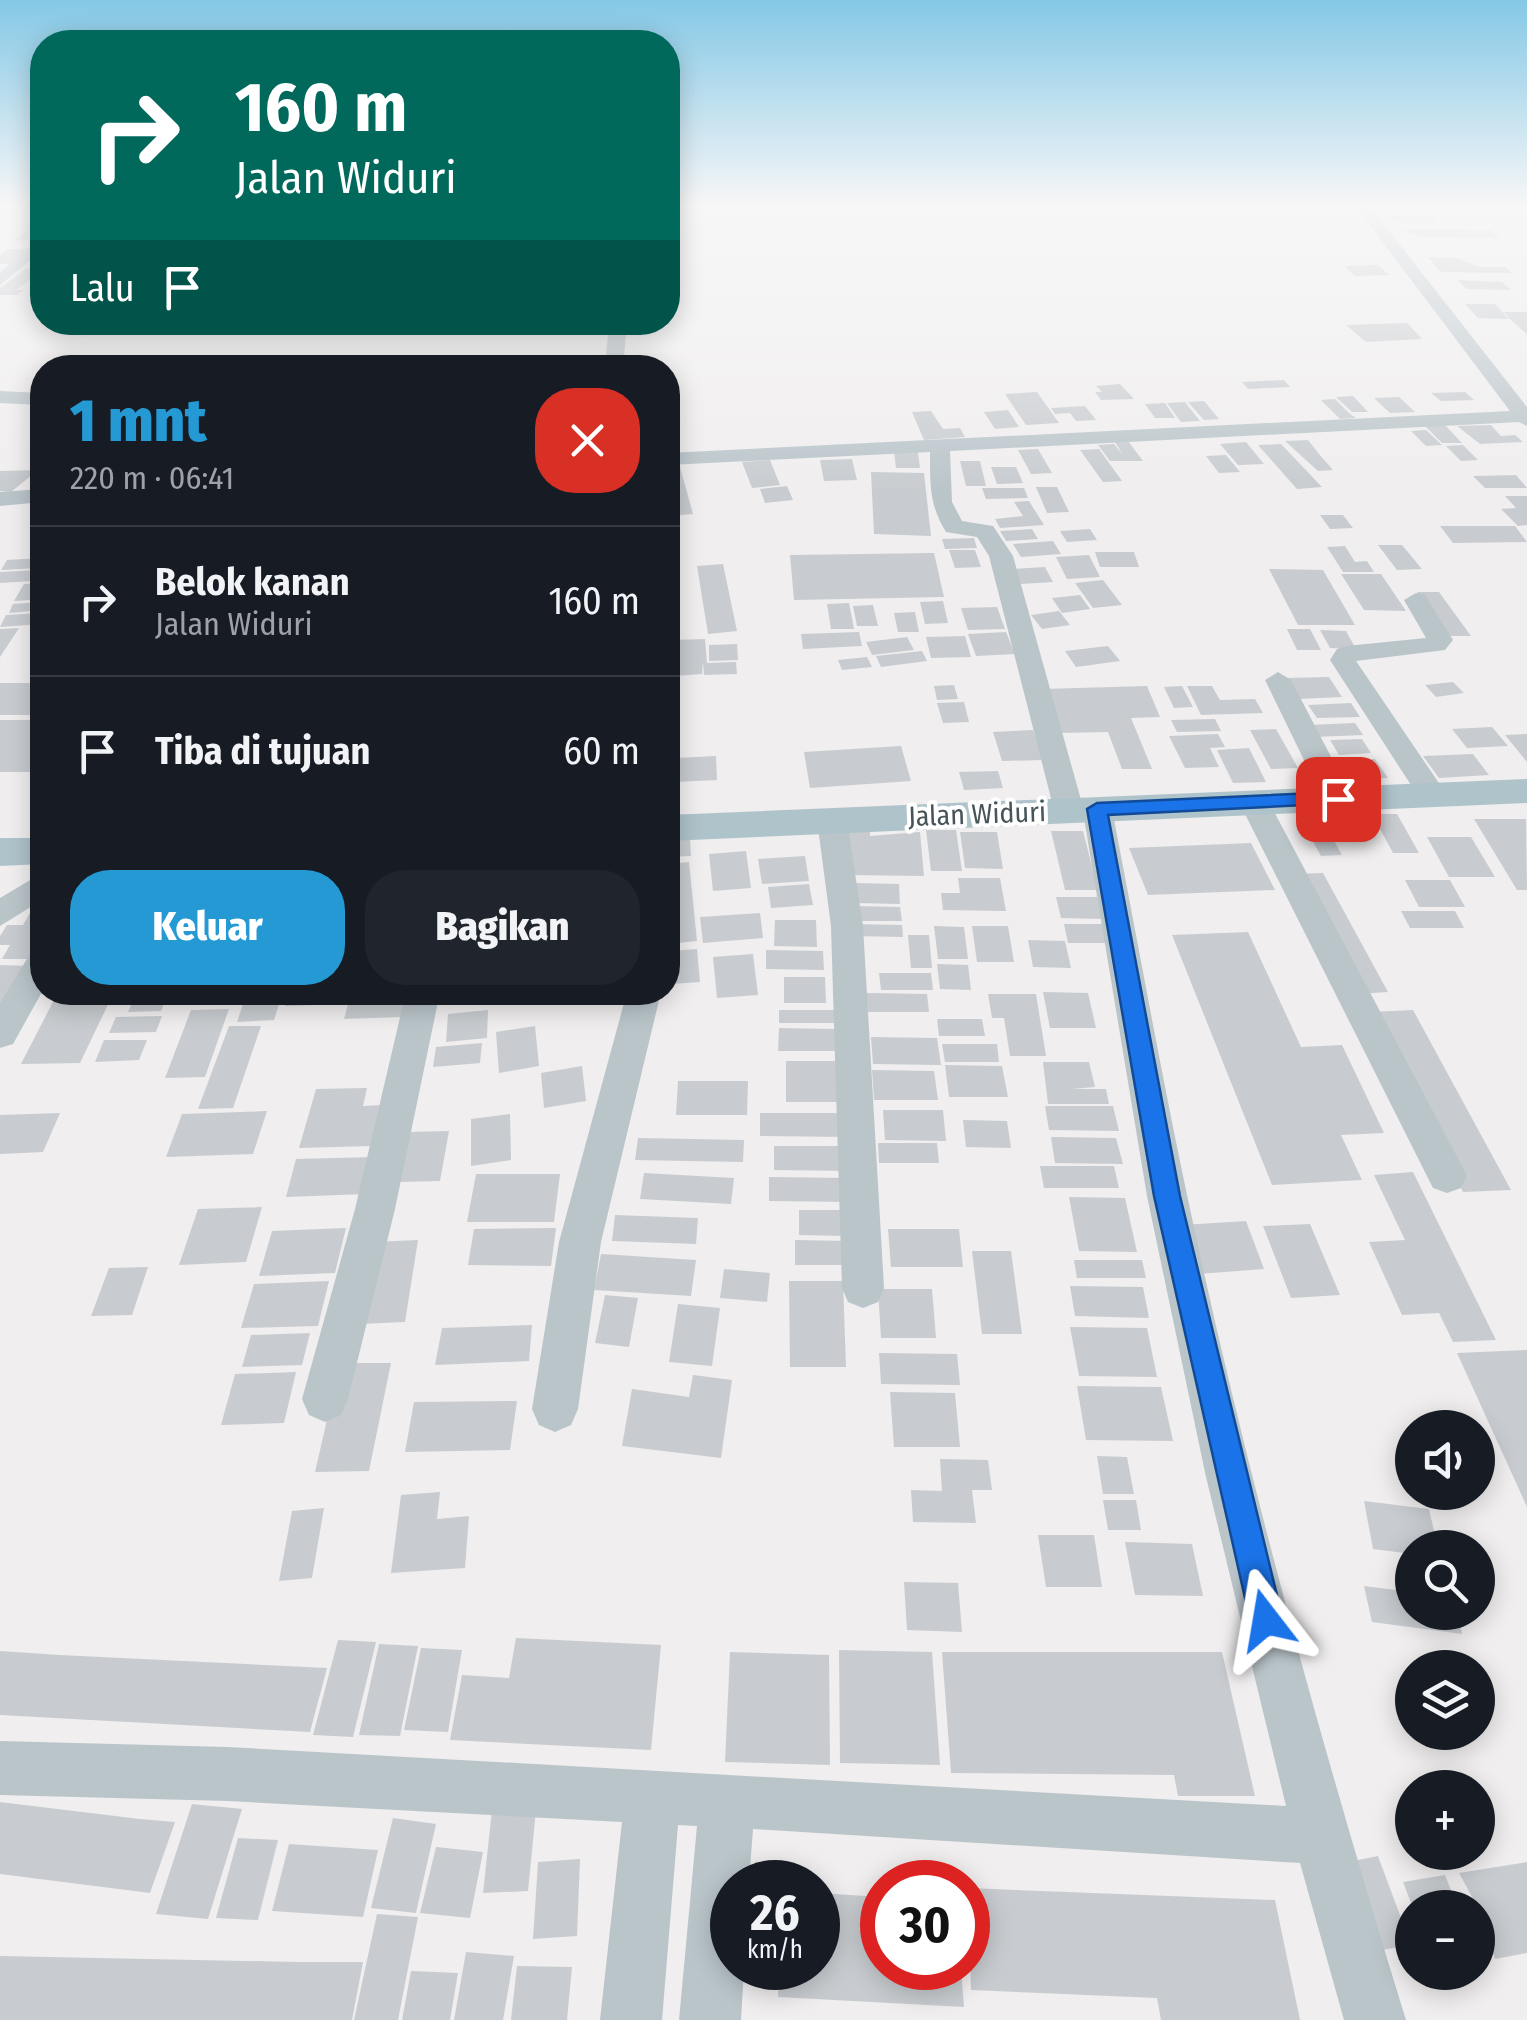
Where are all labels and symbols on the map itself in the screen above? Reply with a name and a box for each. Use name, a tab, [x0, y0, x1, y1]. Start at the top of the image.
pin	[1296, 757, 1381, 842]
street label: Jalan Widuri	[908, 795, 1046, 833]
position arrow	[1214, 1568, 1318, 1672]
speed limit sign: 30	[860, 1860, 990, 1990]

